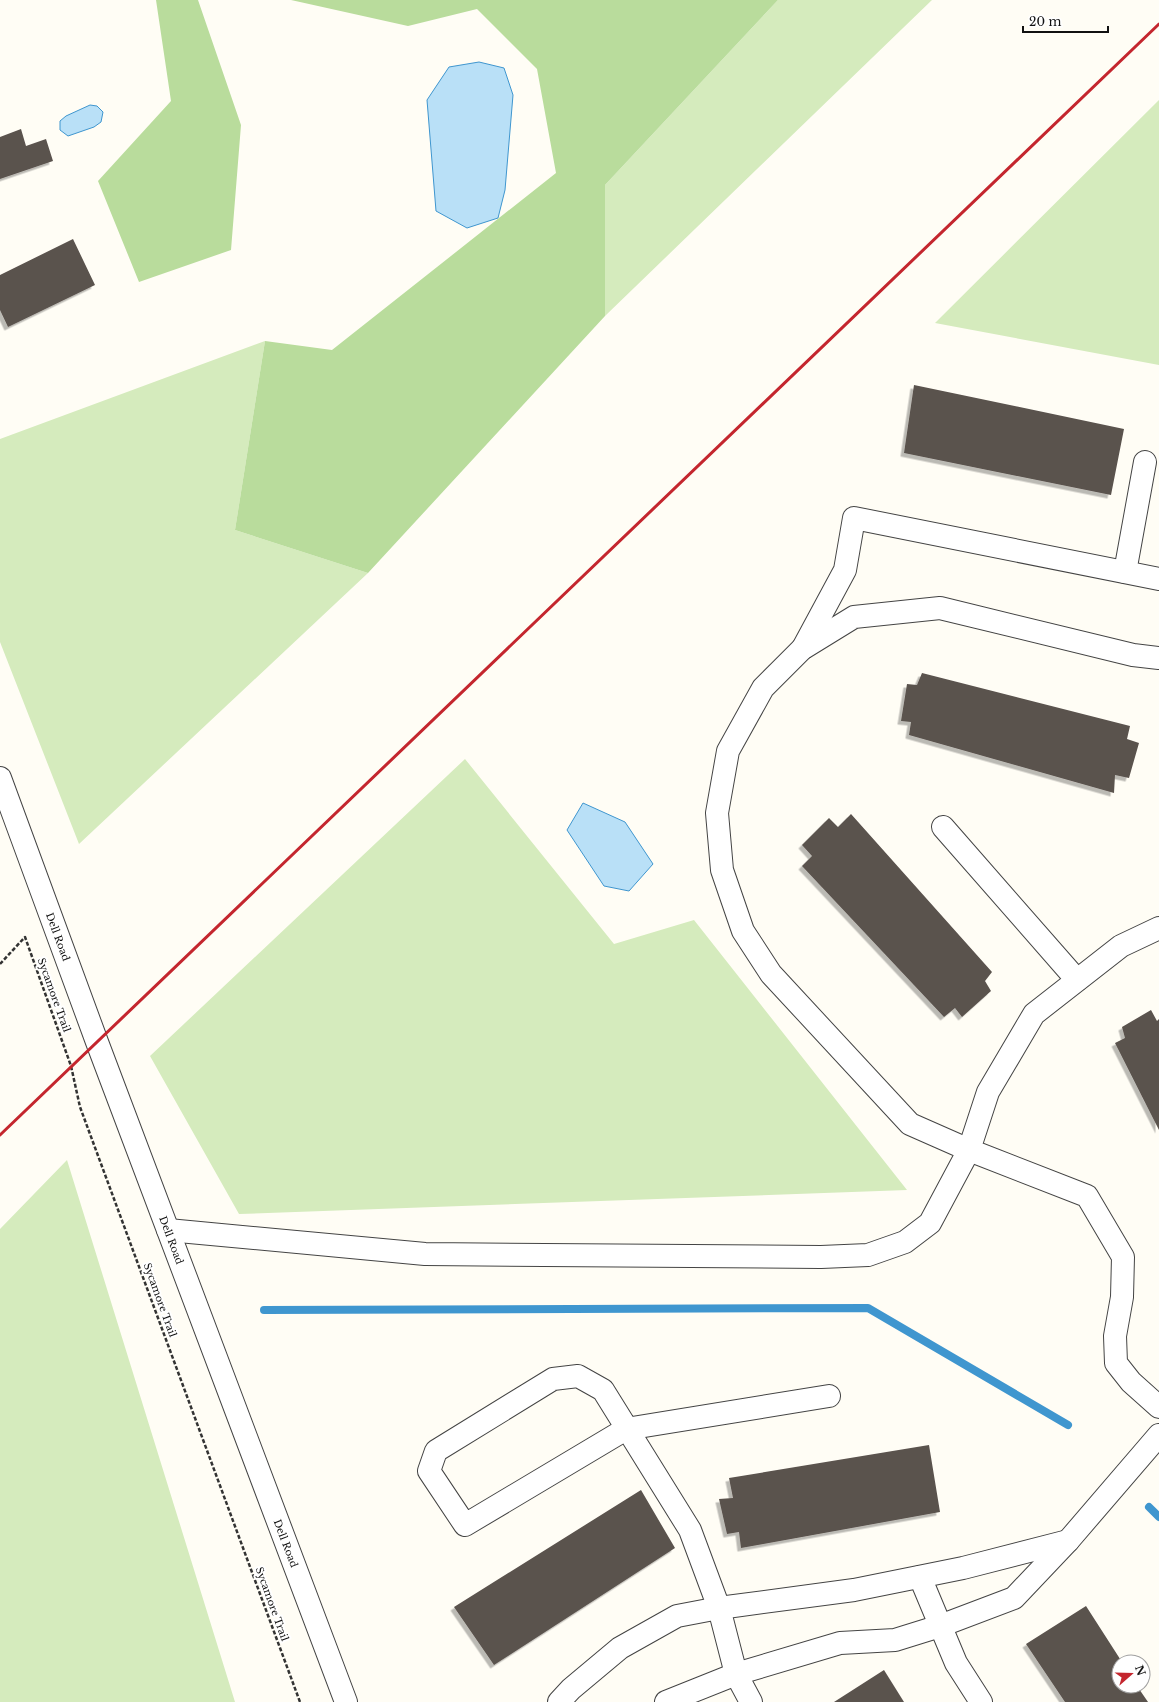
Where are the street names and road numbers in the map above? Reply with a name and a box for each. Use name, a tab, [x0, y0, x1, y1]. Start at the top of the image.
street label: Dell Road	[43, 911, 73, 963]
street label: Sycamore Trail	[35, 956, 73, 1034]
street label: Dell Road	[157, 1214, 187, 1266]
street label: Sycamore Trail	[141, 1261, 179, 1339]
street label: Dell Road	[271, 1517, 301, 1569]
street label: Sycamore Trail	[253, 1565, 291, 1643]

